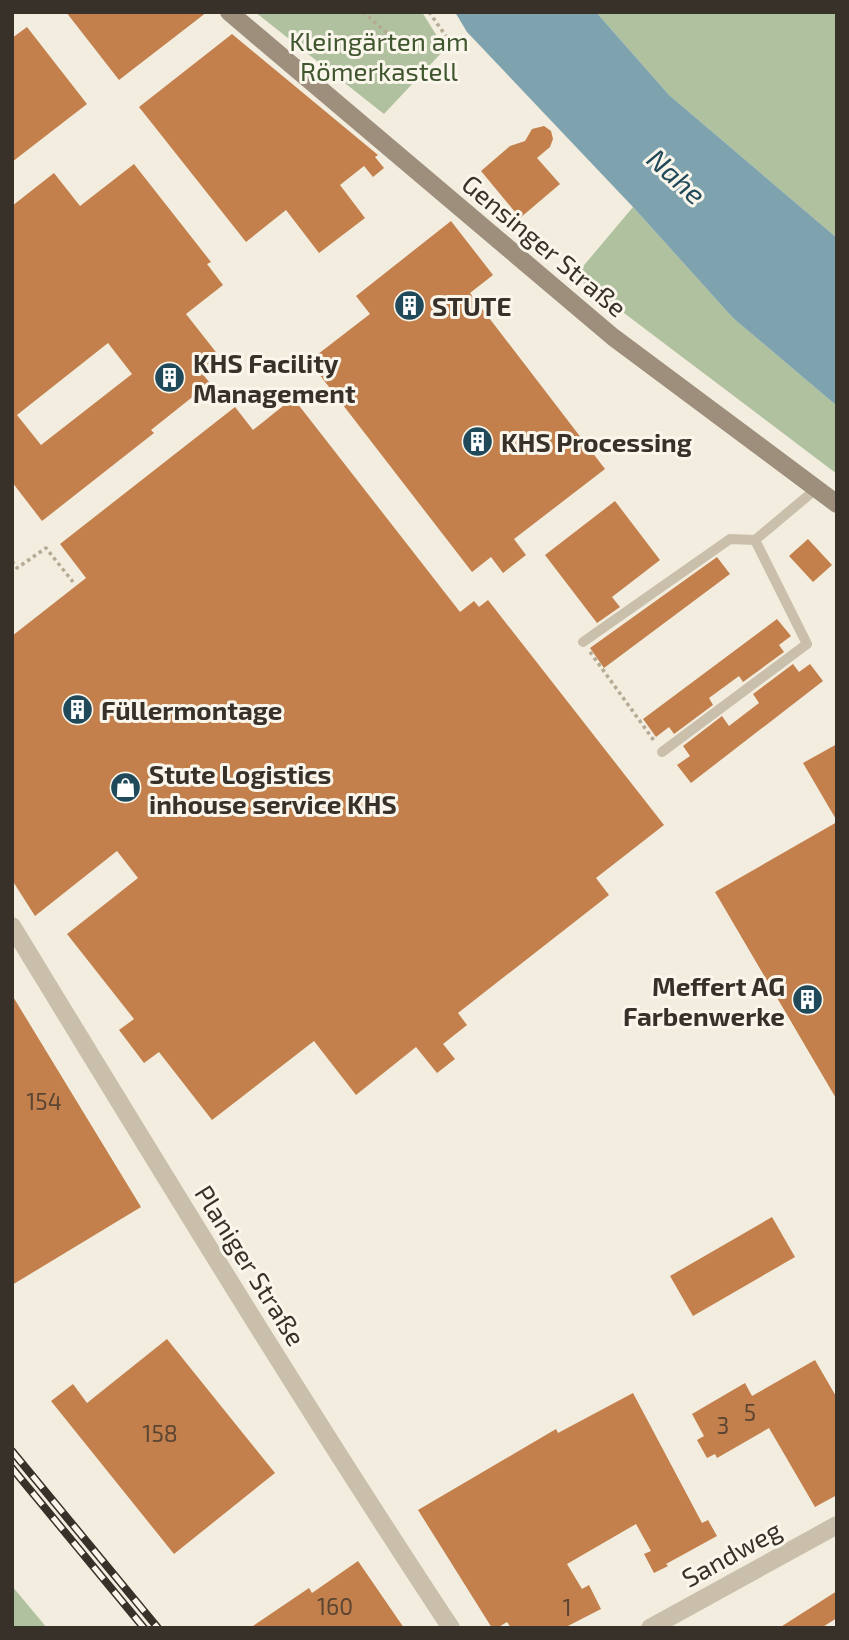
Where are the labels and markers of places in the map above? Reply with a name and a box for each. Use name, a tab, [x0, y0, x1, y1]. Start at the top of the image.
building icon: STUTE	[392, 288, 426, 322]
place label: STUTE	[432, 290, 511, 321]
place label: KHS Facility Management	[193, 347, 356, 408]
building icon: KHS Facility Management	[153, 360, 187, 394]
building icon: KHS Processing	[461, 424, 495, 458]
place label: KHS Processing	[501, 426, 692, 457]
building icon: Füllermontage	[61, 692, 95, 726]
place label: Füllermontage	[101, 694, 282, 725]
place label: Stute Logistics inhouse service KHS	[149, 758, 397, 819]
shop icon: Stute Logistics inhouse service KHS	[109, 771, 143, 805]
place label: Meffert AG Farbenwerke	[623, 970, 785, 1031]
building icon: Meffert AG Farbenwerke	[791, 983, 825, 1017]

